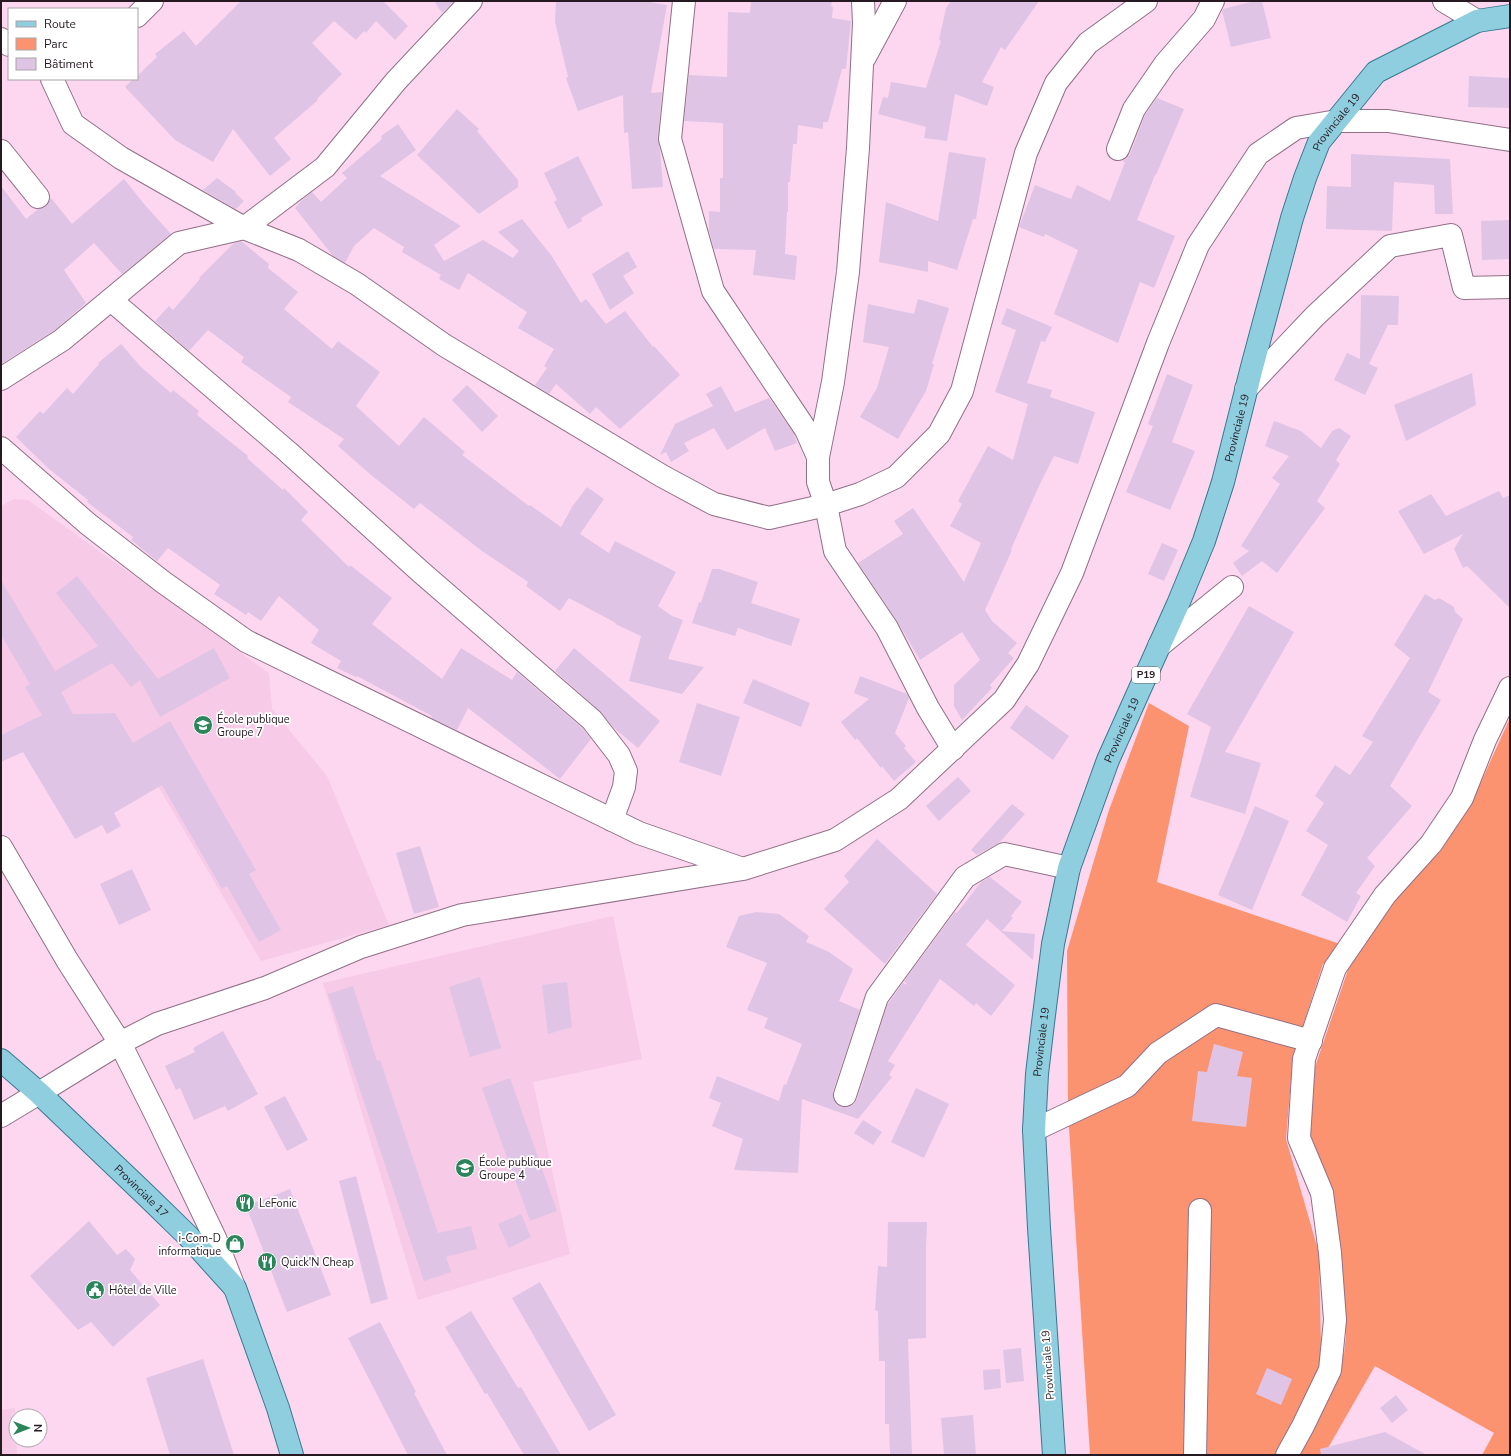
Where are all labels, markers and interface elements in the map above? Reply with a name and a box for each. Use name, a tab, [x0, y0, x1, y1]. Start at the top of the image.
legend	[8, 8, 138, 80]
text: Route	[44, 16, 76, 32]
text: Parc	[44, 36, 68, 52]
text: Bâtiment	[44, 56, 94, 72]
street label: Provinciale 19	[1309, 90, 1363, 153]
street label: Provinciale 19	[1221, 392, 1252, 464]
road number: P19	[1132, 667, 1160, 683]
street label: Provinciale 19	[1100, 695, 1143, 765]
place label: École publique Groupe 7	[217, 711, 290, 740]
school or university icon: École publique Groupe 7	[192, 714, 214, 736]
street label: Provinciale 19	[1029, 1006, 1052, 1077]
place label: École publique Groupe 4	[479, 1154, 552, 1183]
school or university icon: École publique Groupe 4	[454, 1157, 476, 1179]
street label: Provinciale 17	[111, 1161, 172, 1221]
restaurant icon: LeFonic	[234, 1192, 256, 1214]
place label: LeFonic	[259, 1196, 297, 1211]
place label: i-Com-D informatique	[159, 1231, 221, 1259]
shop icon: i-Com-D informatique	[224, 1233, 246, 1255]
restaurant icon: Quick'N Cheap	[256, 1251, 278, 1273]
place label: Quick'N Cheap	[281, 1255, 354, 1270]
public building icon: Hôtel de Ville	[84, 1279, 106, 1301]
place label: Hôtel de Ville	[109, 1283, 177, 1298]
street label: Provinciale 19	[1038, 1330, 1058, 1400]
north arrow	[8, 1408, 48, 1448]
text: N	[30, 1424, 45, 1432]

